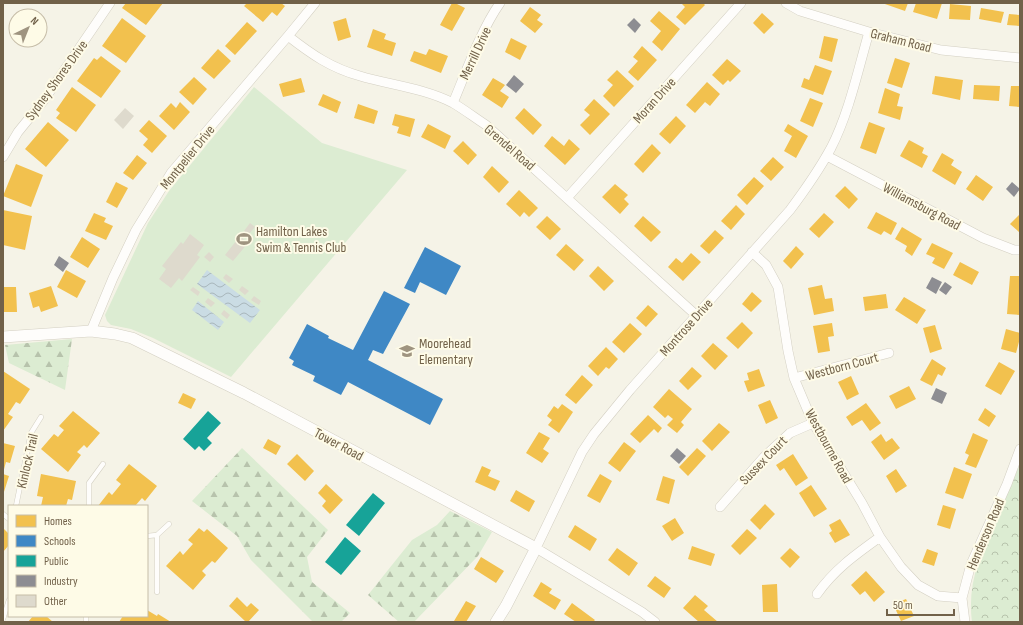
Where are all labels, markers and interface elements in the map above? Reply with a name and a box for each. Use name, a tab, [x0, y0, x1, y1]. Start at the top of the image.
north arrow	[8, 8, 48, 48]
text: N	[28, 14, 41, 28]
street label: Merrill Drive	[456, 24, 495, 82]
street label: Graham Road	[869, 25, 933, 56]
street label: Sydney Shores Drive	[22, 37, 91, 124]
street label: Moran Drive	[629, 74, 679, 127]
street label: Grendel Road	[481, 121, 539, 174]
street label: Montpelier Drive	[156, 122, 218, 193]
street label: Williamsburg Road	[880, 179, 964, 234]
place label: Hamilton Lakes Swim & Tennis Club	[256, 223, 346, 256]
sports icon: Hamilton Lakes Swim & Tennis Club	[235, 230, 253, 248]
street label: Montrose Drive	[656, 295, 717, 360]
place label: Moorehead Elementary	[419, 335, 473, 368]
school or university icon: Moorehead Elementary	[398, 342, 416, 360]
street label: Westborn Court	[804, 349, 880, 384]
street label: Westbourne Road	[801, 406, 856, 487]
street label: Tower Road	[311, 424, 367, 465]
street label: Kinlock Trail	[13, 432, 42, 490]
street label: Sussex Court	[736, 432, 791, 488]
street label: Henderson Road	[963, 496, 1008, 573]
legend	[8, 505, 148, 617]
text: Homes	[44, 514, 72, 529]
text: Schools	[44, 534, 76, 549]
text: Public	[44, 554, 69, 569]
text: Industry	[44, 574, 78, 589]
scale bar	[887, 591, 954, 617]
text: Other	[44, 594, 68, 609]
text: 50 m	[893, 598, 913, 613]

